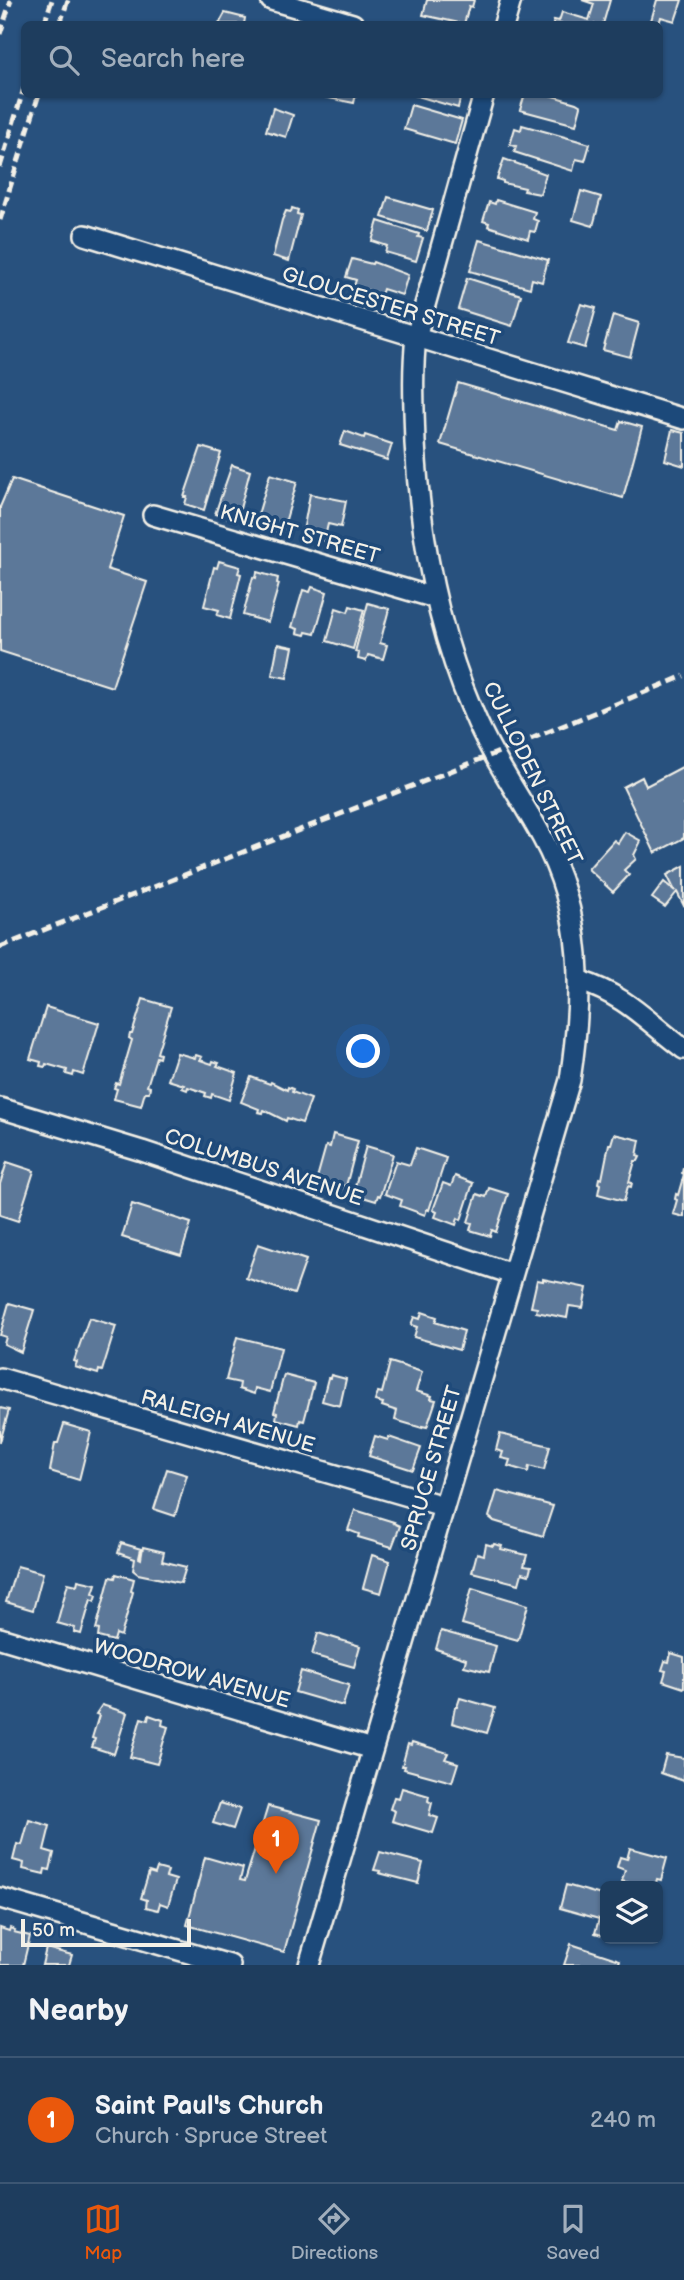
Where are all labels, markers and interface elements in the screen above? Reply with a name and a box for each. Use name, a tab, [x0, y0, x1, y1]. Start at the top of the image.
search box	[21, 21, 663, 98]
icon: search	[45, 41, 83, 79]
text: Search here	[101, 44, 245, 75]
street label: GLOUCESTER STREET	[279, 261, 503, 352]
street label: KNIGHT STREET	[217, 500, 383, 569]
street label: CULLODEN STREET	[477, 678, 588, 869]
your location	[346, 1034, 380, 1068]
street label: COLUMBUS AVENUE	[161, 1124, 366, 1211]
street label: SPRUCE STREET	[396, 1382, 467, 1553]
street label: RALEIGH AVENUE	[138, 1385, 318, 1458]
street label: WOODROW AVENUE	[91, 1633, 293, 1714]
pin: 1	[253, 1816, 299, 1874]
map controls	[600, 1881, 663, 1944]
button: layers	[600, 1881, 663, 1944]
scale bar	[21, 1916, 191, 1948]
text: 50 m	[32, 1919, 75, 1942]
text: Nearby	[28, 1993, 128, 2029]
text: Saint Paul's Church	[95, 2091, 323, 2122]
text: 1	[46, 2106, 56, 2134]
text: 240 m	[590, 2106, 656, 2134]
text: Church · Spruce Street	[95, 2122, 327, 2150]
tab: Map	[84, 2200, 122, 2265]
tab: Directions	[291, 2200, 378, 2265]
tab: Saved	[546, 2200, 600, 2265]

